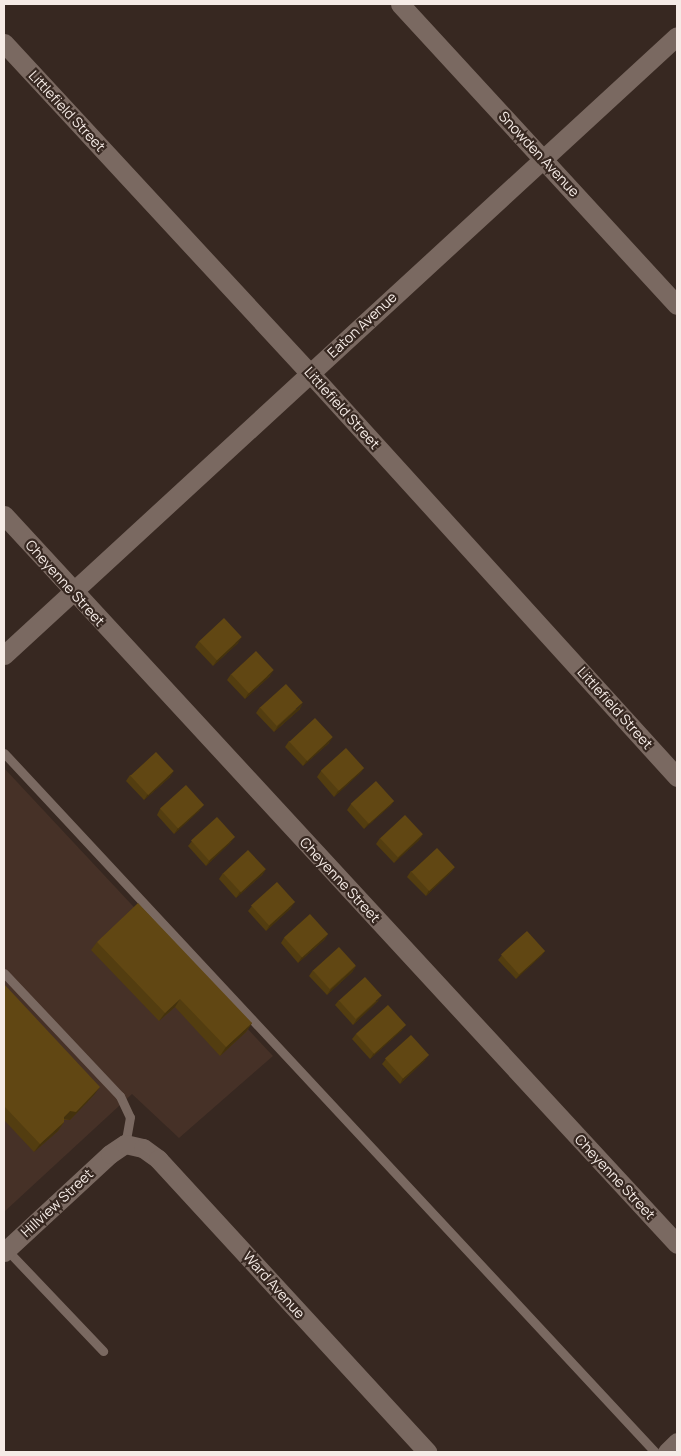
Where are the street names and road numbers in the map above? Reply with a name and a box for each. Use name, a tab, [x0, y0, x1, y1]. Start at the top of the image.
street label: Littlefield Street	[25, 67, 109, 155]
street label: Snowden Avenue	[495, 108, 583, 200]
street label: Eaton Avenue	[324, 289, 400, 361]
street label: Littlefield Street	[301, 364, 383, 452]
street label: Cheyenne Street	[22, 536, 108, 630]
street label: Littlefield Street	[574, 664, 656, 752]
street label: Cheyenne Street	[296, 834, 384, 926]
street label: Cheyenne Street	[571, 1131, 659, 1223]
street label: Hillview Street	[18, 1165, 96, 1241]
street label: Ward Avenue	[240, 1248, 308, 1322]

